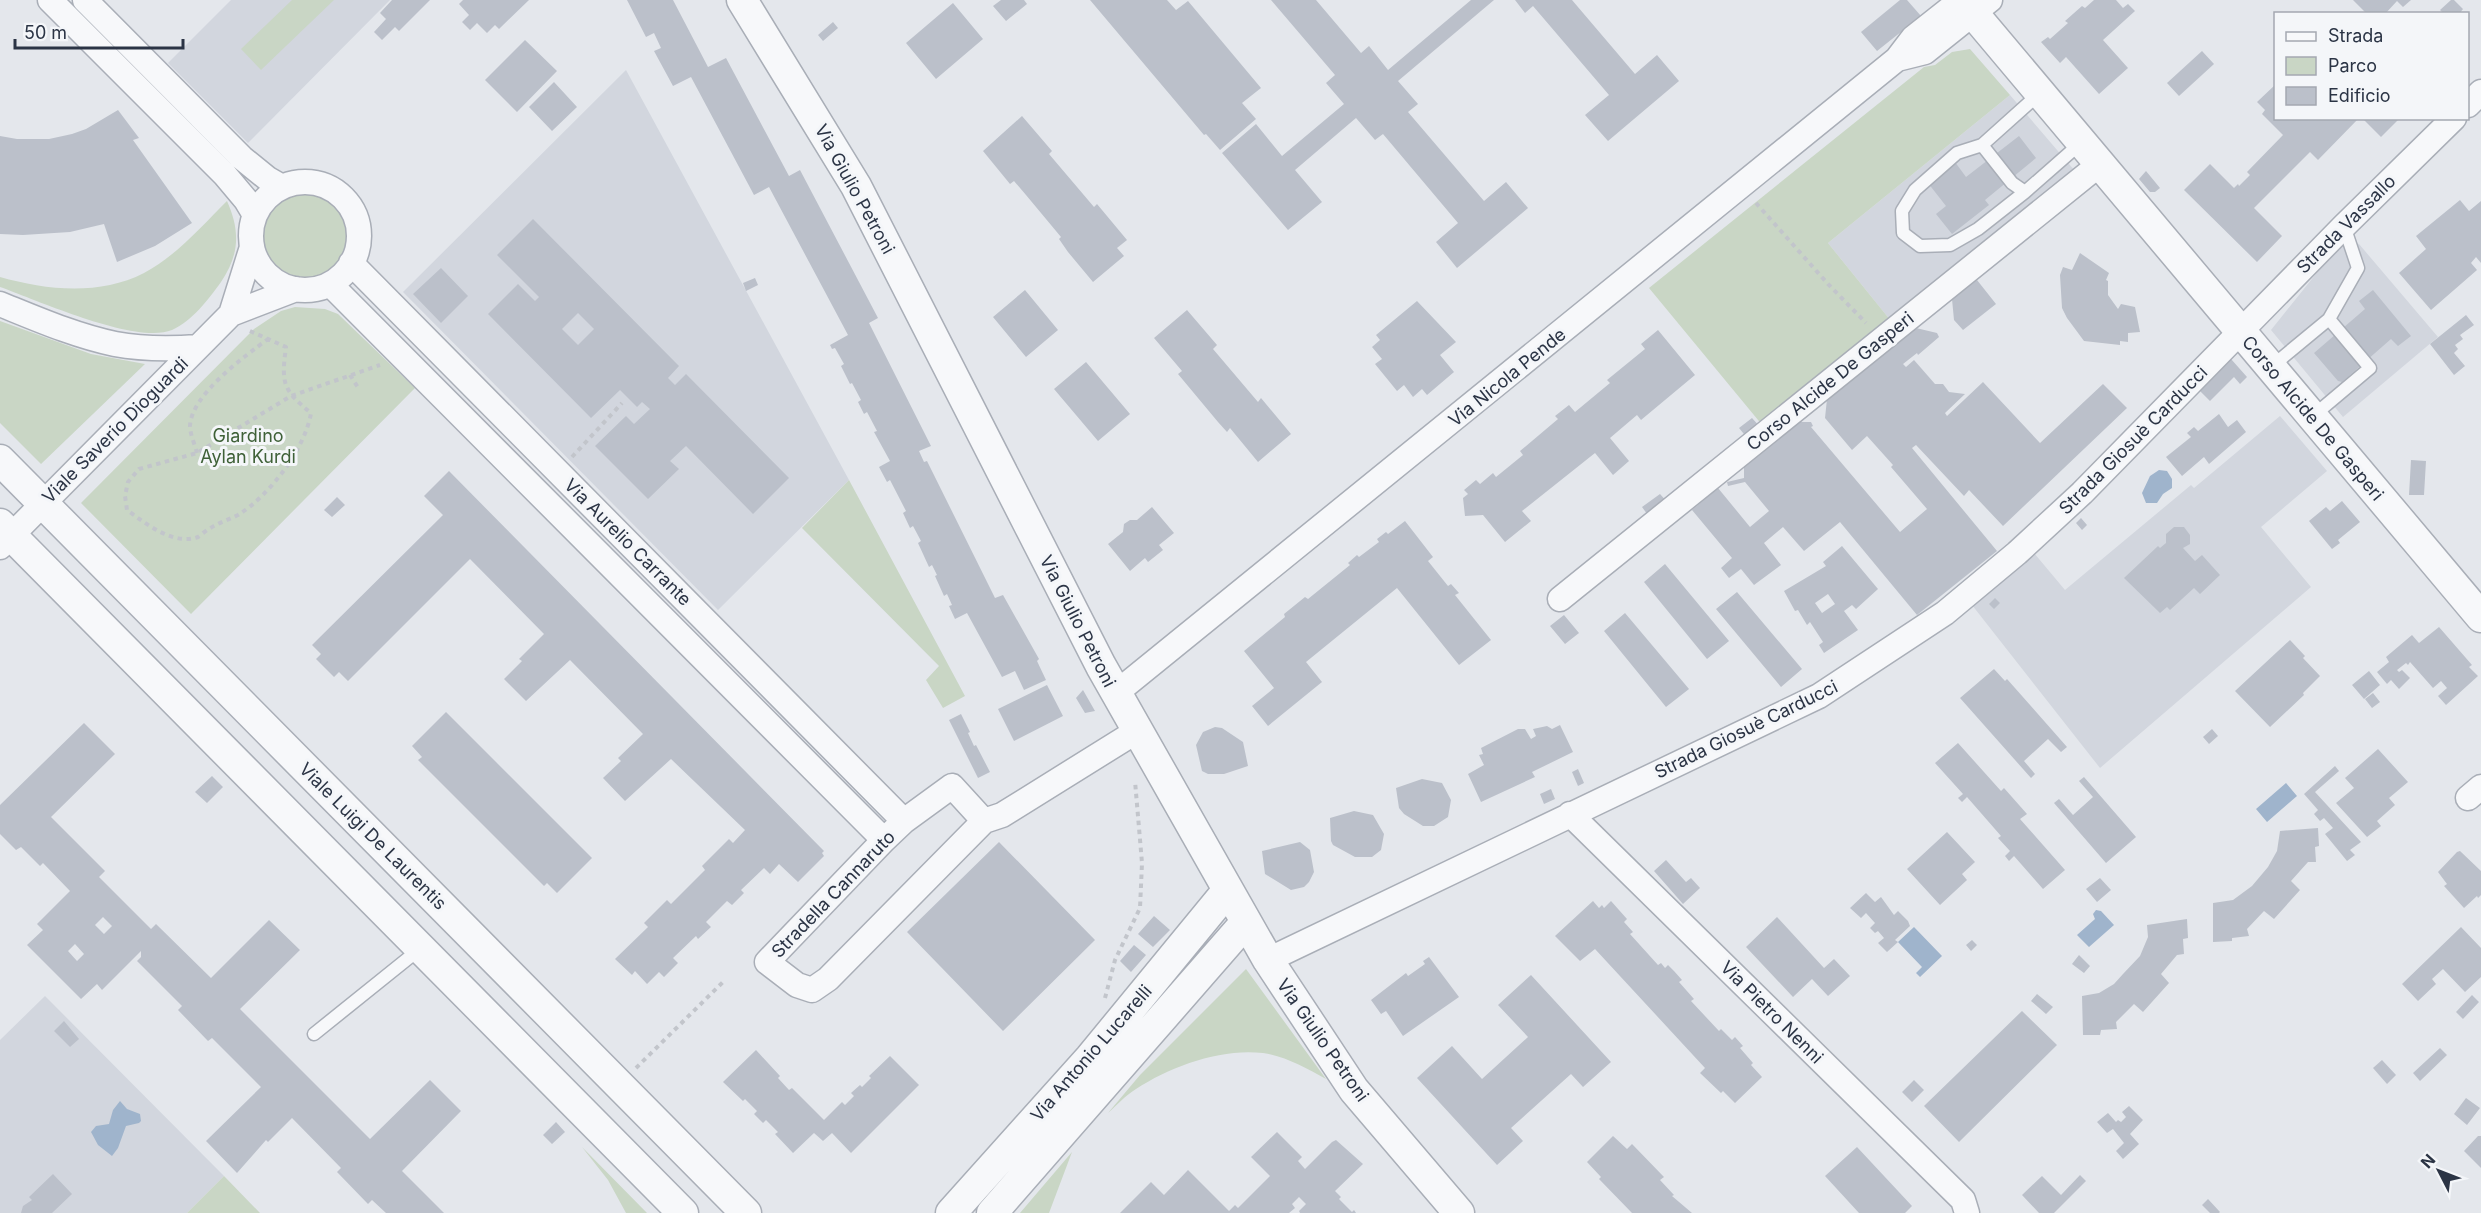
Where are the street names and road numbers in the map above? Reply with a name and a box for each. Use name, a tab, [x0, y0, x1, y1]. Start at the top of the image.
street label: Via Giulio Petroni	[811, 120, 899, 258]
street label: Strada Vassallo	[2292, 170, 2400, 278]
street label: Corso Alcide De Gasperi	[1742, 307, 1918, 455]
street label: Via Nicola Pende	[1444, 323, 1570, 431]
street label: Corso Alcide De Gasperi	[2238, 331, 2388, 505]
street label: Viale Saverio Dioguardi	[38, 353, 192, 507]
street label: Strada Giosuè Carducci	[2054, 361, 2212, 519]
street label: Via Aurelio Carrante	[560, 474, 696, 610]
street label: Via Giulio Petroni	[1036, 552, 1120, 690]
street label: Strada Giosuè Carducci	[1651, 675, 1841, 783]
street label: Viale Luigi De Laurentis	[295, 758, 451, 914]
street label: Stradella Cannaruto	[767, 826, 899, 962]
street label: Via Pietro Nenni	[1716, 956, 1828, 1068]
street label: Via Giulio Petroni	[1273, 975, 1373, 1105]
street label: Via Antonio Lucarelli	[1026, 981, 1156, 1125]

